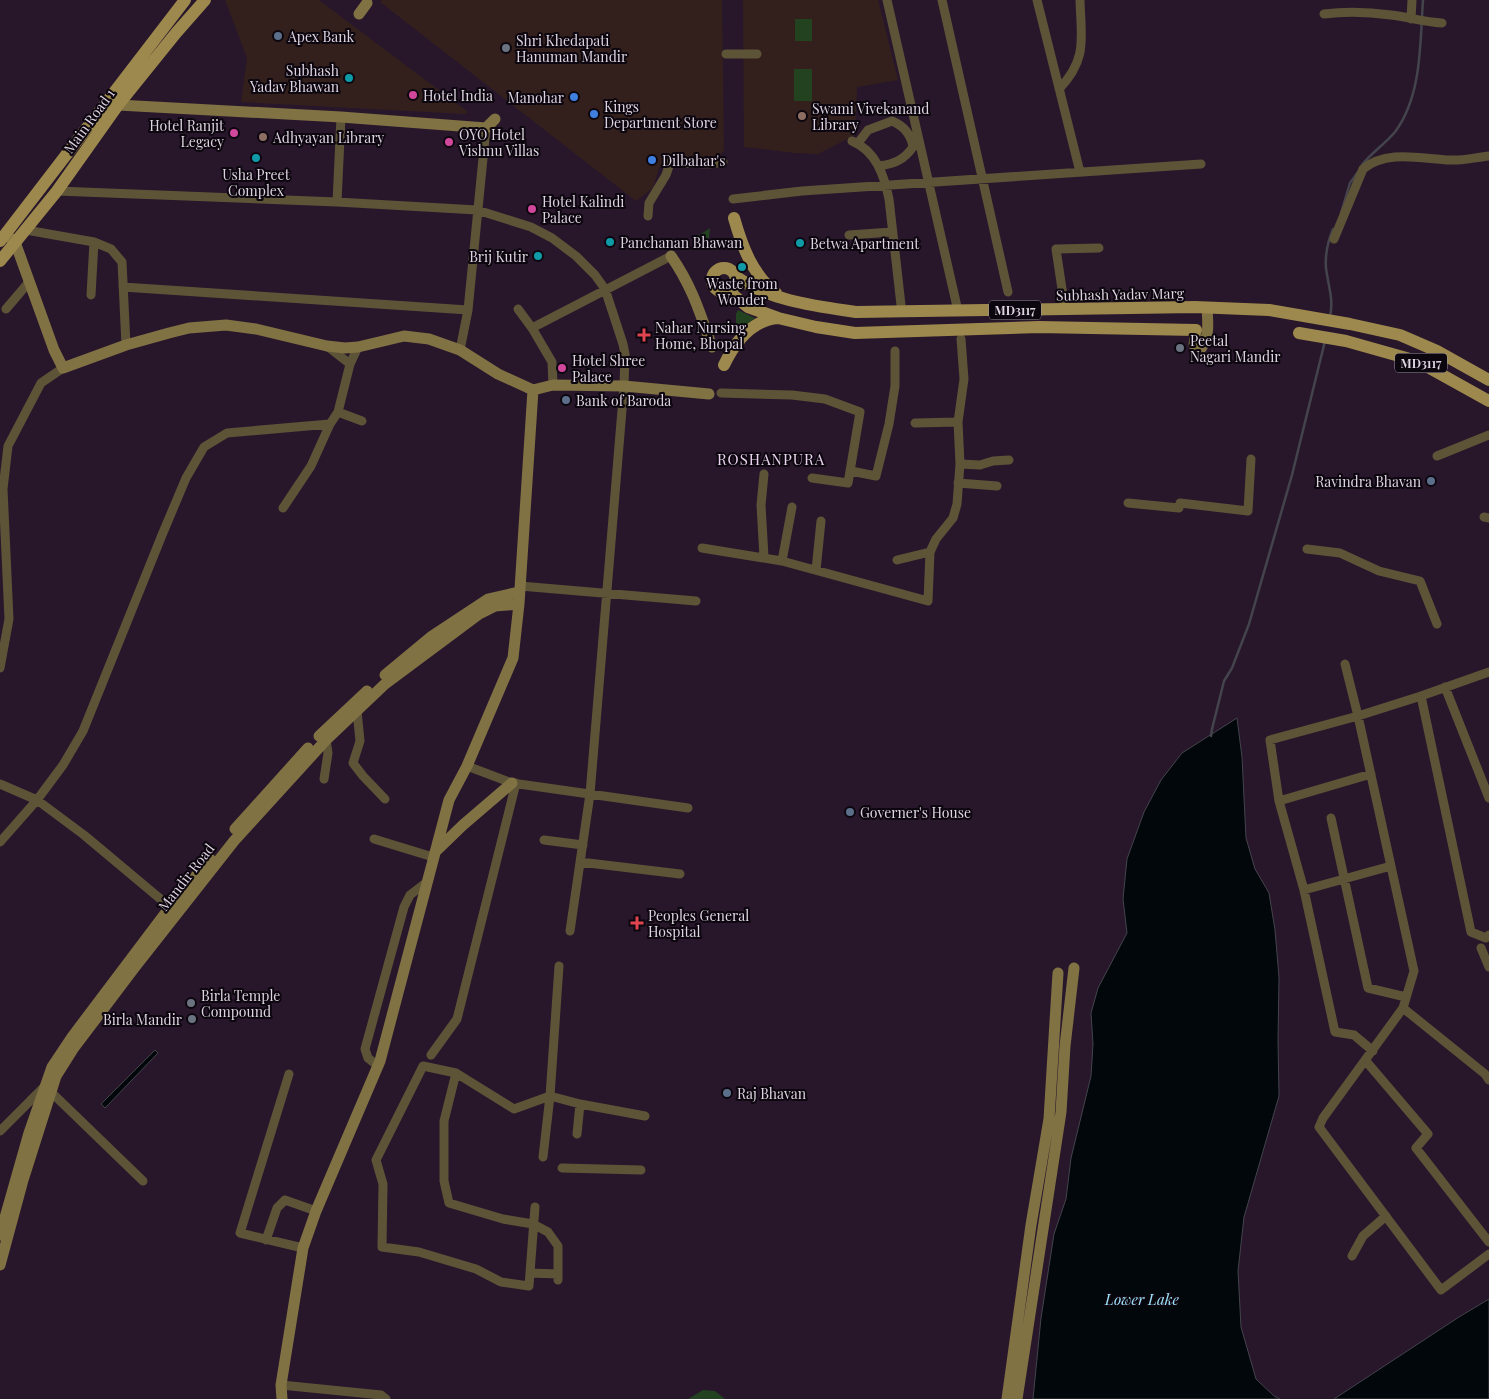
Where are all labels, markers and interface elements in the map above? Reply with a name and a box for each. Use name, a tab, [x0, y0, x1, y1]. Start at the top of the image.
place label: Apex Bank	[287, 27, 354, 46]
marker: Apex Bank	[272, 30, 284, 42]
place label: Shri Khedapati Hanuman Mandir	[516, 31, 628, 66]
marker: Shri Khedapati Hanuman Mandir	[500, 42, 512, 54]
place label: Subhash Yadav Bhawan	[249, 61, 340, 96]
marker: Subhash Yadav Bhawan	[343, 72, 355, 84]
street label: Main Road 1	[59, 85, 119, 157]
place label: Hotel India	[423, 86, 493, 105]
place label: Manohar	[508, 88, 565, 107]
marker: Hotel India	[407, 89, 419, 101]
marker: Manohar	[568, 91, 580, 103]
place label: Kings Department Store	[604, 97, 717, 132]
place label: Swami Vivekanand Library	[812, 99, 929, 134]
marker: Kings Department Store	[588, 108, 600, 120]
marker: Swami Vivekanand Library	[796, 110, 808, 122]
place label: Hotel Ranjit Legacy	[149, 116, 225, 151]
place label: OYO Hotel Vishnu Villas	[458, 125, 539, 160]
marker: Hotel Ranjit Legacy	[228, 127, 240, 139]
place label: Adhyayan Library	[272, 128, 384, 147]
marker: Adhyayan Library	[257, 131, 269, 143]
marker: OYO Hotel Vishnu Villas	[443, 136, 455, 148]
place label: Dilbahar's	[662, 151, 725, 170]
marker: Usha Preet Complex	[250, 152, 262, 164]
marker: Dilbahar's	[646, 154, 658, 166]
place label: Usha Preet Complex	[222, 165, 291, 200]
place label: Hotel Kalindi Palace	[542, 192, 624, 227]
marker: Hotel Kalindi Palace	[526, 203, 538, 215]
place label: Panchanan Bhawan	[620, 233, 743, 252]
place label: Betwa Apartment	[810, 234, 920, 253]
marker: Panchanan Bhawan	[604, 236, 616, 248]
marker: Betwa Apartment	[794, 237, 806, 249]
place label: Brij Kutir	[469, 247, 529, 266]
marker: Brij Kutir	[532, 250, 544, 262]
marker: Waste from Wonder	[736, 261, 748, 273]
place label: Waste from Wonder	[705, 274, 778, 309]
street label: Subhash Yadav Marg	[1056, 283, 1185, 305]
road number: MD3117	[989, 300, 1041, 320]
place label: Nahar Nursing Home, Bhopal	[655, 318, 747, 353]
marker: Nahar Nursing Home, Bhopal	[637, 328, 651, 342]
place label: Peetal Nagari Mandir	[1190, 331, 1281, 366]
marker: Peetal Nagari Mandir	[1174, 342, 1186, 354]
place label: Hotel Shree Palace	[572, 351, 645, 386]
road number: MD3117	[1395, 353, 1447, 372]
marker: Hotel Shree Palace	[556, 362, 568, 374]
place label: Bank of Baroda	[576, 391, 671, 410]
marker: Bank of Baroda	[560, 394, 572, 406]
district label: ROSHANPURA	[717, 449, 825, 469]
place label: Ravindra Bhavan	[1315, 472, 1422, 491]
marker: Ravindra Bhavan	[1425, 475, 1437, 487]
place label: Governer's House	[860, 803, 971, 822]
marker: Governer's House	[844, 806, 856, 818]
street label: Mandir Road	[154, 839, 218, 915]
place label: Peoples General Hospital	[648, 906, 749, 941]
marker: Peoples General Hospital	[630, 916, 644, 930]
place label: Birla Temple Compound	[201, 986, 280, 1021]
marker: Birla Temple Compound	[185, 997, 197, 1009]
place label: Birla Mandir	[103, 1010, 183, 1029]
marker: Birla Mandir	[186, 1013, 198, 1025]
place label: Raj Bhavan	[737, 1084, 807, 1103]
marker: Raj Bhavan	[721, 1087, 733, 1099]
water label: Lower Lake	[1104, 1289, 1179, 1309]

